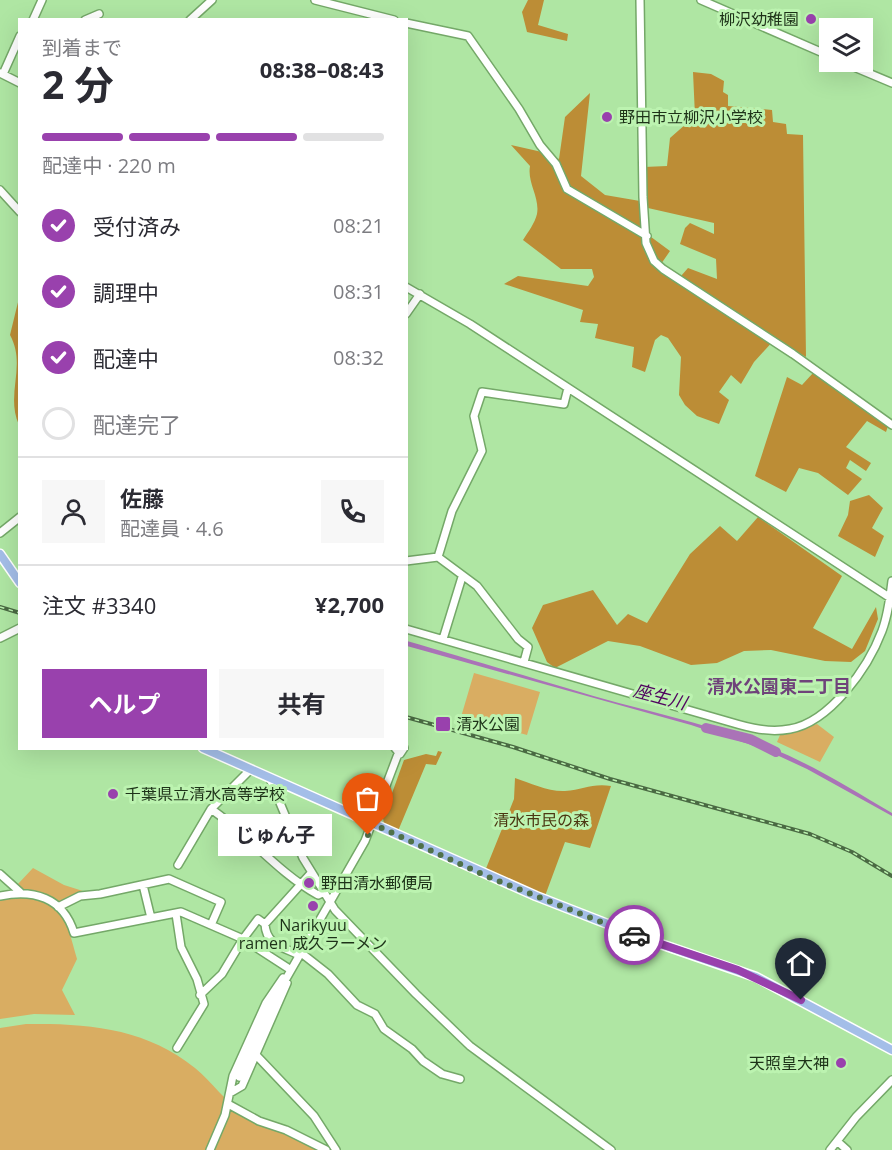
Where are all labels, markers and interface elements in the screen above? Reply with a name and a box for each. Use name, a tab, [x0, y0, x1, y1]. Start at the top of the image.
place label: 柳沢幼稚園	[719, 8, 799, 30]
marker: 柳沢幼稚園	[804, 12, 818, 26]
map controls	[819, 18, 873, 72]
button: layers	[819, 18, 873, 72]
text: 到着まで	[42, 34, 122, 61]
text: 08:38–08:43	[260, 54, 384, 84]
text: 2 分	[42, 57, 113, 110]
place label: 野田市立柳沢小学校	[619, 106, 763, 128]
marker: 野田市立柳沢小学校	[600, 110, 614, 124]
text: 配達中 · 220 m	[42, 152, 176, 179]
icon: check	[42, 209, 75, 242]
text: 受付済み	[93, 211, 181, 241]
text: 08:21	[333, 212, 384, 239]
icon: check	[42, 275, 75, 308]
text: 調理中	[93, 277, 159, 307]
text: 08:31	[333, 278, 384, 305]
icon: check	[42, 341, 75, 374]
text: 配達中	[93, 343, 159, 373]
text: 08:32	[333, 344, 384, 371]
text: 配達完了	[93, 409, 181, 439]
button: person	[42, 480, 105, 543]
button: phone	[321, 480, 384, 543]
text: 佐藤	[120, 483, 164, 513]
text: 配達員 · 4.6	[120, 515, 224, 542]
text: ¥2,700	[315, 589, 384, 619]
text: 注文 #3340	[42, 590, 156, 620]
button: ヘルプ	[42, 669, 207, 738]
button: 共有	[219, 669, 384, 738]
district label: 清水公園東二丁目	[707, 674, 851, 698]
water label: 座生川	[631, 677, 691, 715]
place label: 清水公園	[456, 713, 520, 735]
marker: 清水公園	[434, 715, 452, 733]
pin	[342, 773, 393, 835]
icon: bag	[351, 782, 384, 815]
place label: 千葉県立清水高等学校	[125, 783, 285, 805]
marker: 千葉県立清水高等学校	[106, 787, 120, 801]
park label: 清水市民の森	[493, 809, 589, 831]
callout: じゅん子	[218, 814, 332, 856]
text: じゅん子	[235, 821, 315, 848]
place label: 野田清水郵便局	[321, 872, 433, 894]
marker: 野田清水郵便局	[302, 876, 316, 890]
marker: Narikyuu ramen 成久ラーメン	[306, 899, 320, 913]
courier	[604, 905, 664, 965]
place label: Narikyuu ramen 成久ラーメン	[239, 914, 387, 954]
icon: car	[618, 919, 651, 952]
pin	[775, 938, 826, 1000]
icon: home	[784, 947, 817, 980]
place label: 天照皇大神	[749, 1052, 829, 1074]
marker: 天照皇大神	[834, 1056, 848, 1070]

